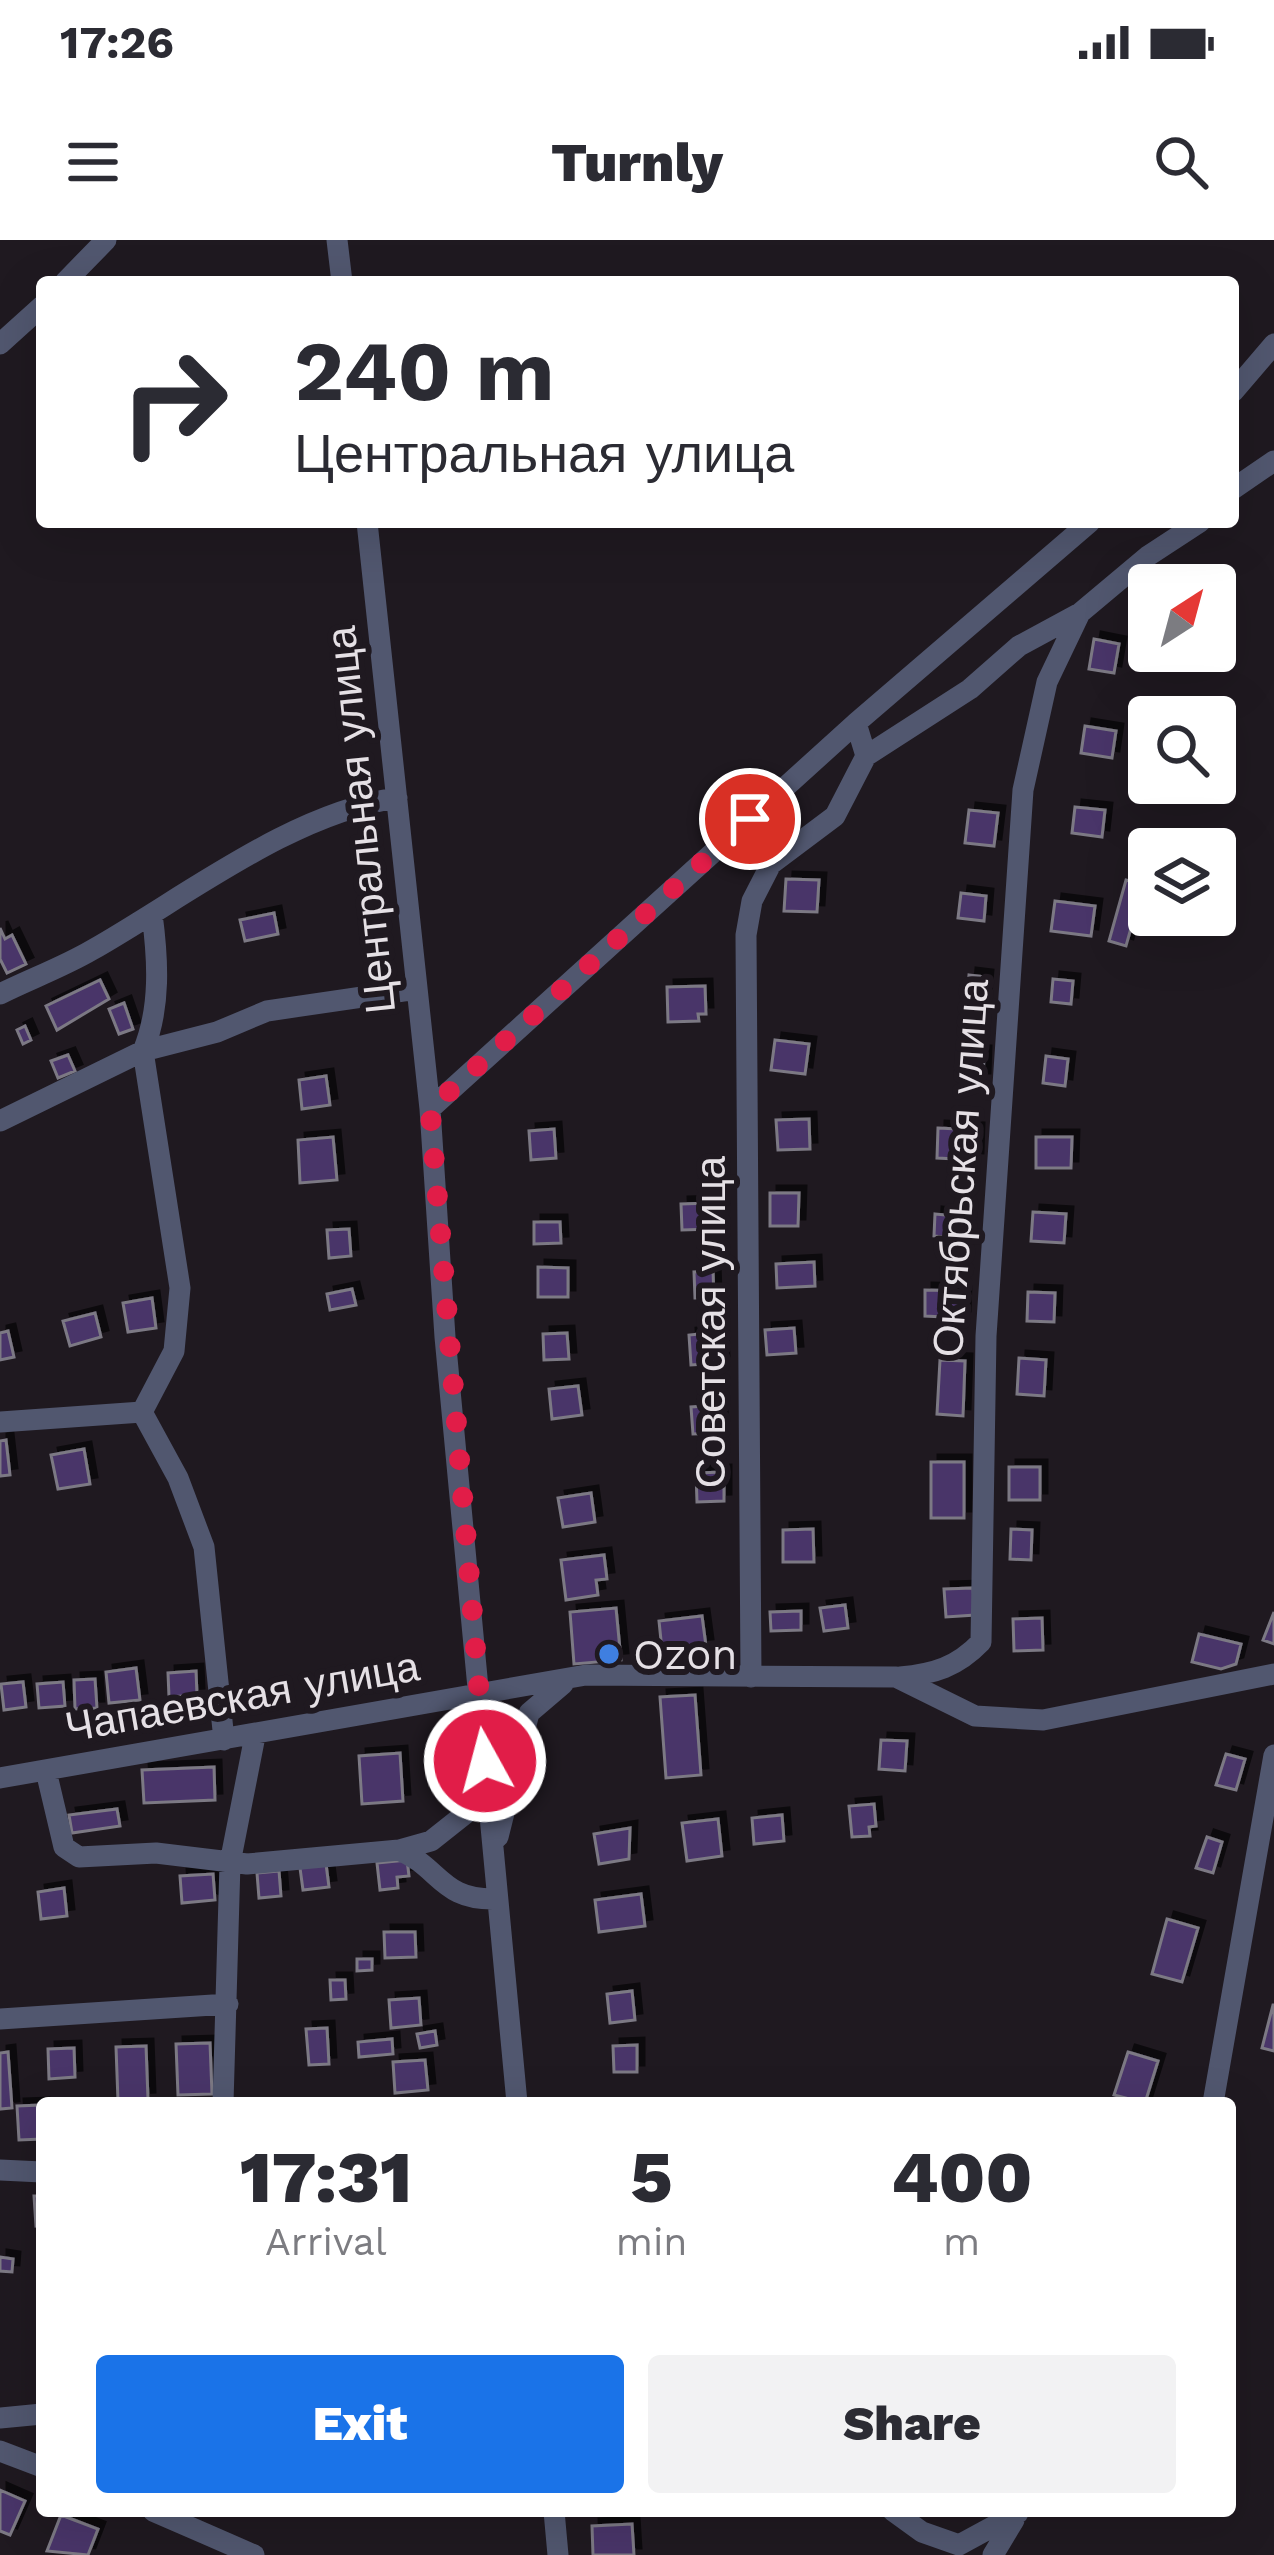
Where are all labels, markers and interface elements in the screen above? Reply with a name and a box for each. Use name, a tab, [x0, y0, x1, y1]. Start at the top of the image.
text: 17:26	[60, 16, 174, 69]
icon: menu	[60, 129, 126, 195]
icon: search	[1148, 129, 1214, 195]
text: Turnly	[551, 131, 723, 194]
text: 240 m	[294, 322, 555, 420]
icon: right	[96, 324, 252, 480]
text: Центральная улица	[294, 422, 794, 485]
north arrow	[1128, 564, 1236, 672]
map controls	[1128, 564, 1236, 936]
street label: Центральная улица	[316, 623, 405, 1016]
button: search	[1128, 696, 1236, 804]
pin	[699, 768, 801, 870]
icon: arrive	[717, 786, 783, 852]
button: layers	[1128, 828, 1236, 936]
street label: Октябрьская улица	[923, 977, 998, 1359]
street label: Советская улица	[686, 1155, 735, 1488]
place label: Ozon	[633, 1630, 737, 1679]
street label: Чапаевская улица	[61, 1641, 424, 1752]
marker: Ozon	[596, 1641, 622, 1667]
position arrow	[422, 1698, 548, 1824]
text: 17:31	[240, 2135, 412, 2219]
text: 5	[631, 2135, 673, 2219]
text: 400	[891, 2135, 1032, 2219]
text: Arrival	[265, 2219, 387, 2264]
text: min	[616, 2219, 687, 2264]
text: m	[943, 2219, 980, 2264]
button: Exit	[96, 2355, 624, 2493]
button: Share	[648, 2355, 1176, 2493]

